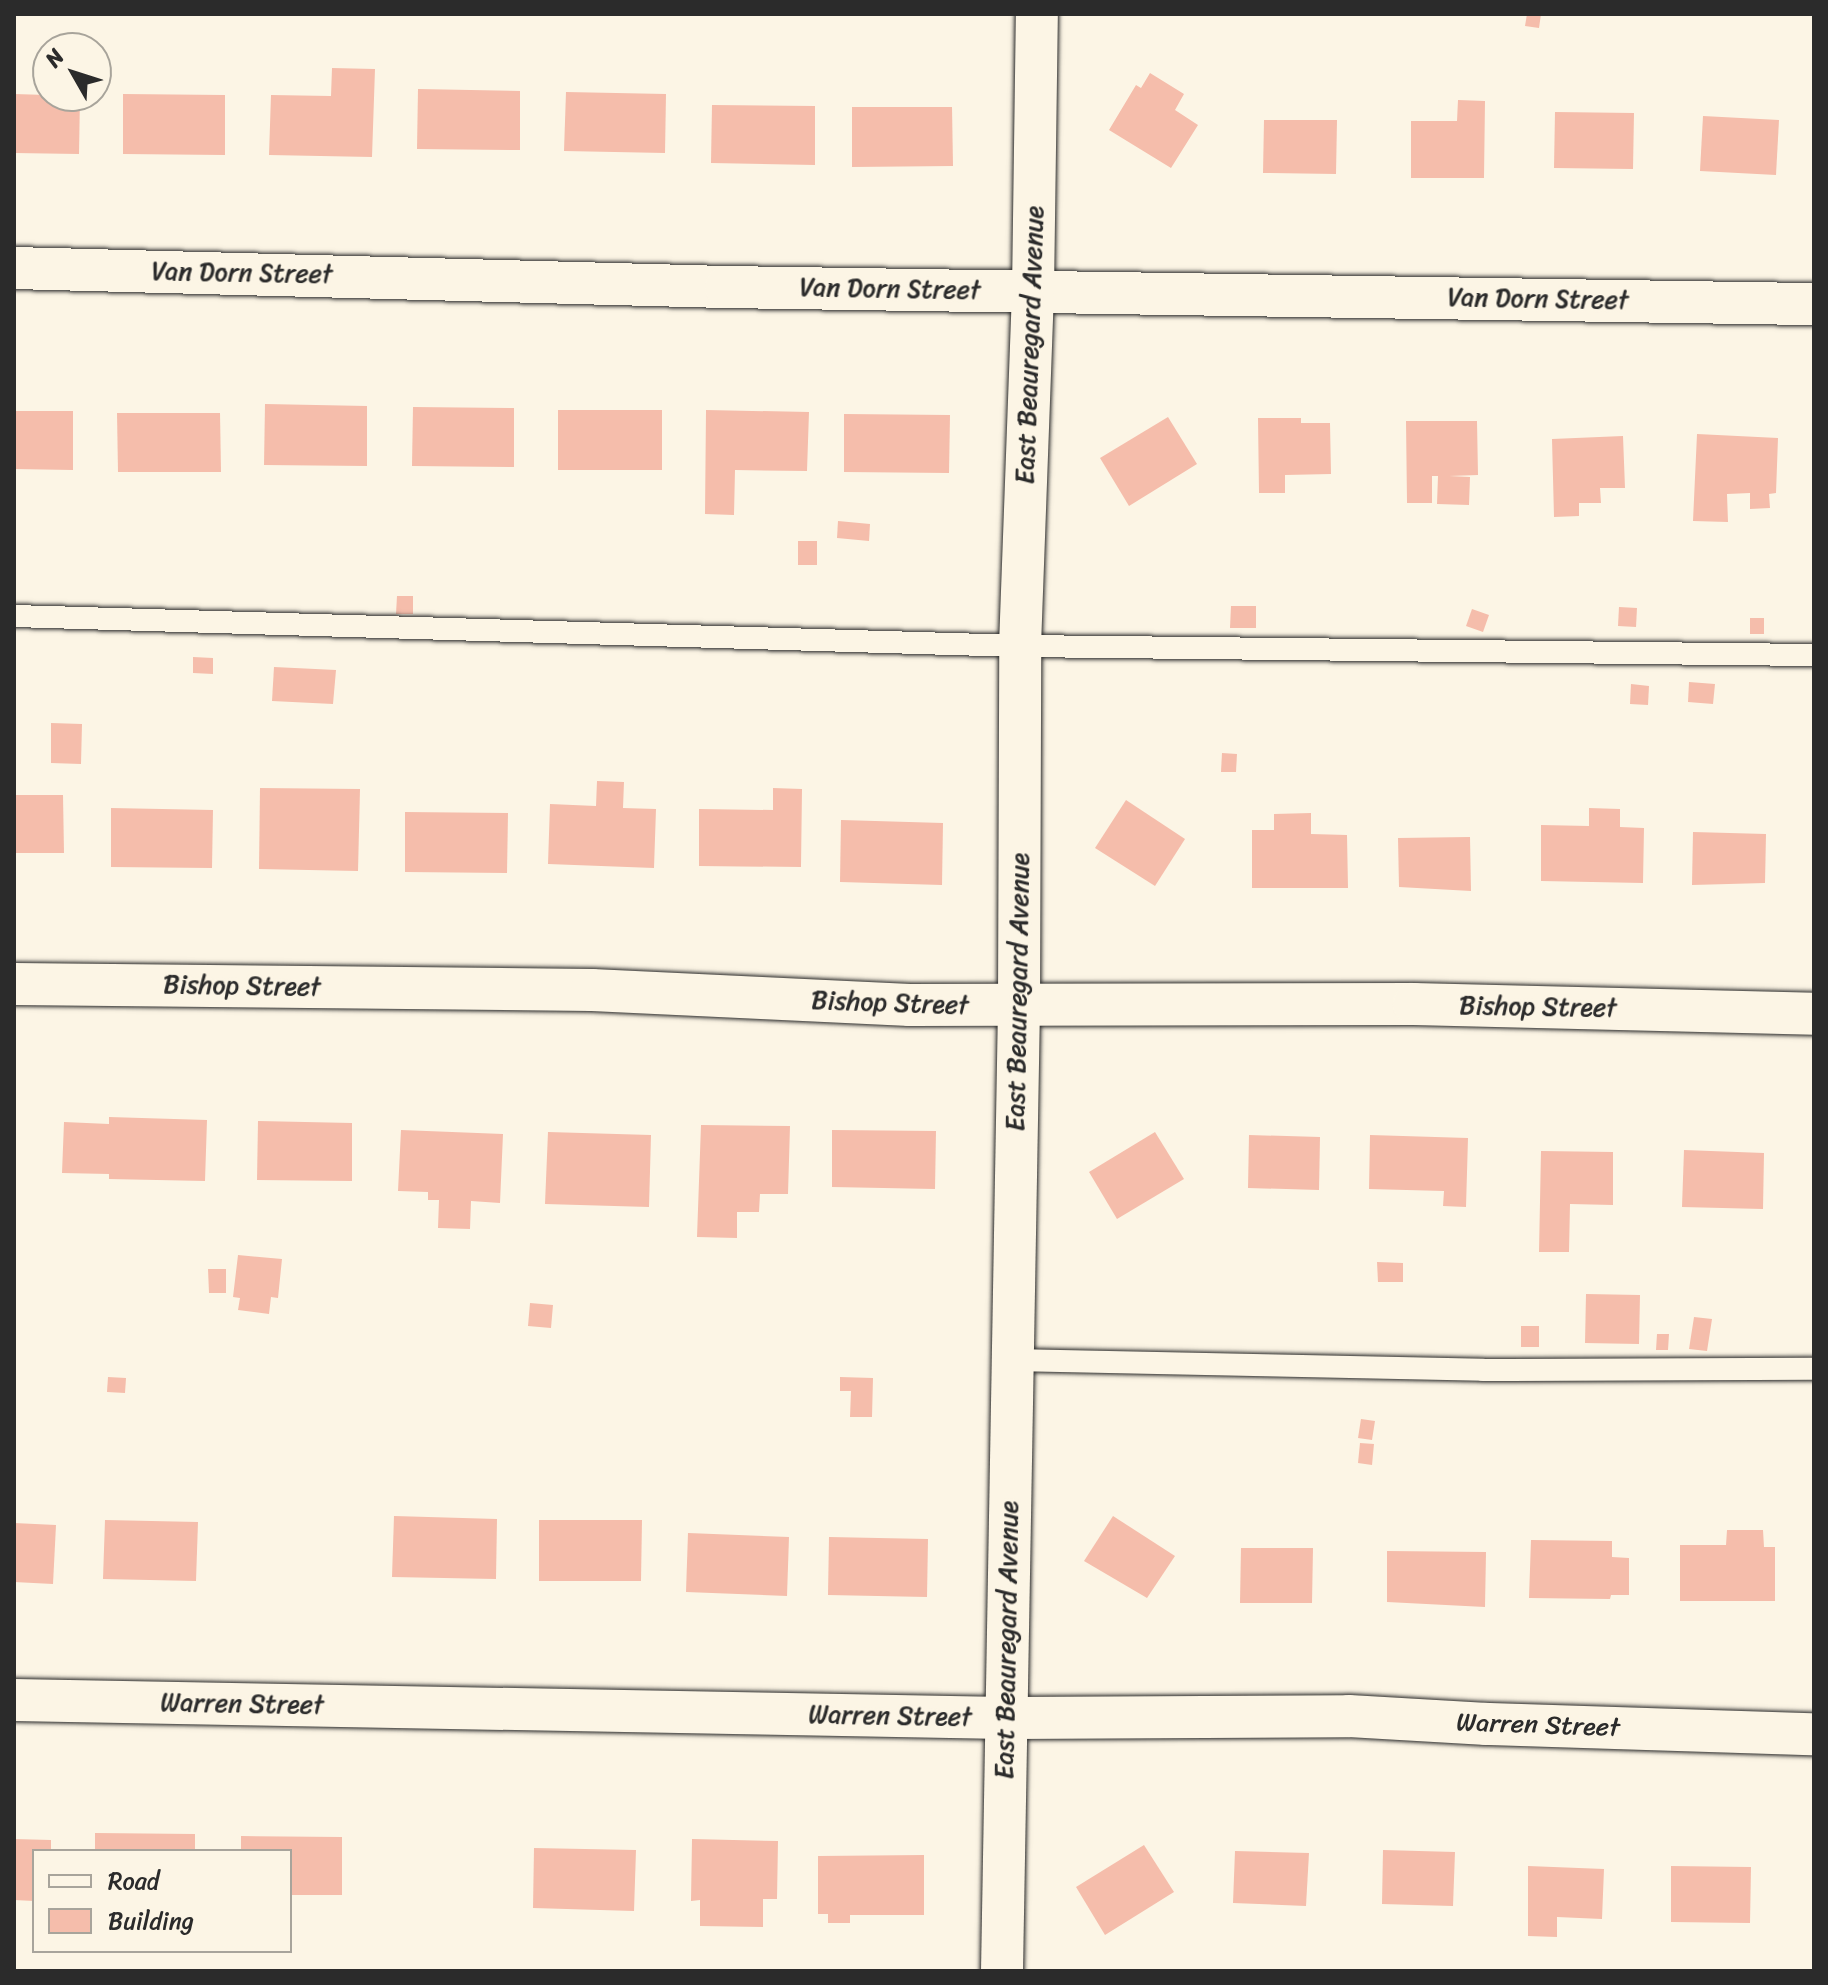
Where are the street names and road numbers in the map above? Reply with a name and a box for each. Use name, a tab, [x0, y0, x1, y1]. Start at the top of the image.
street label: East Beauregard Avenue	[1010, 205, 1050, 485]
street label: Van Dorn Street	[150, 256, 334, 290]
street label: Van Dorn Street	[798, 272, 982, 306]
street label: Van Dorn Street	[1446, 282, 1630, 316]
street label: East Beauregard Avenue	[1000, 852, 1036, 1132]
street label: Bishop Street	[163, 969, 321, 1003]
street label: Bishop Street	[810, 985, 970, 1021]
street label: Bishop Street	[1459, 990, 1617, 1024]
street label: East Beauregard Avenue	[989, 1500, 1025, 1780]
street label: Warren Street	[160, 1687, 324, 1721]
street label: Warren Street	[808, 1699, 972, 1733]
street label: Warren Street	[1455, 1707, 1621, 1743]

